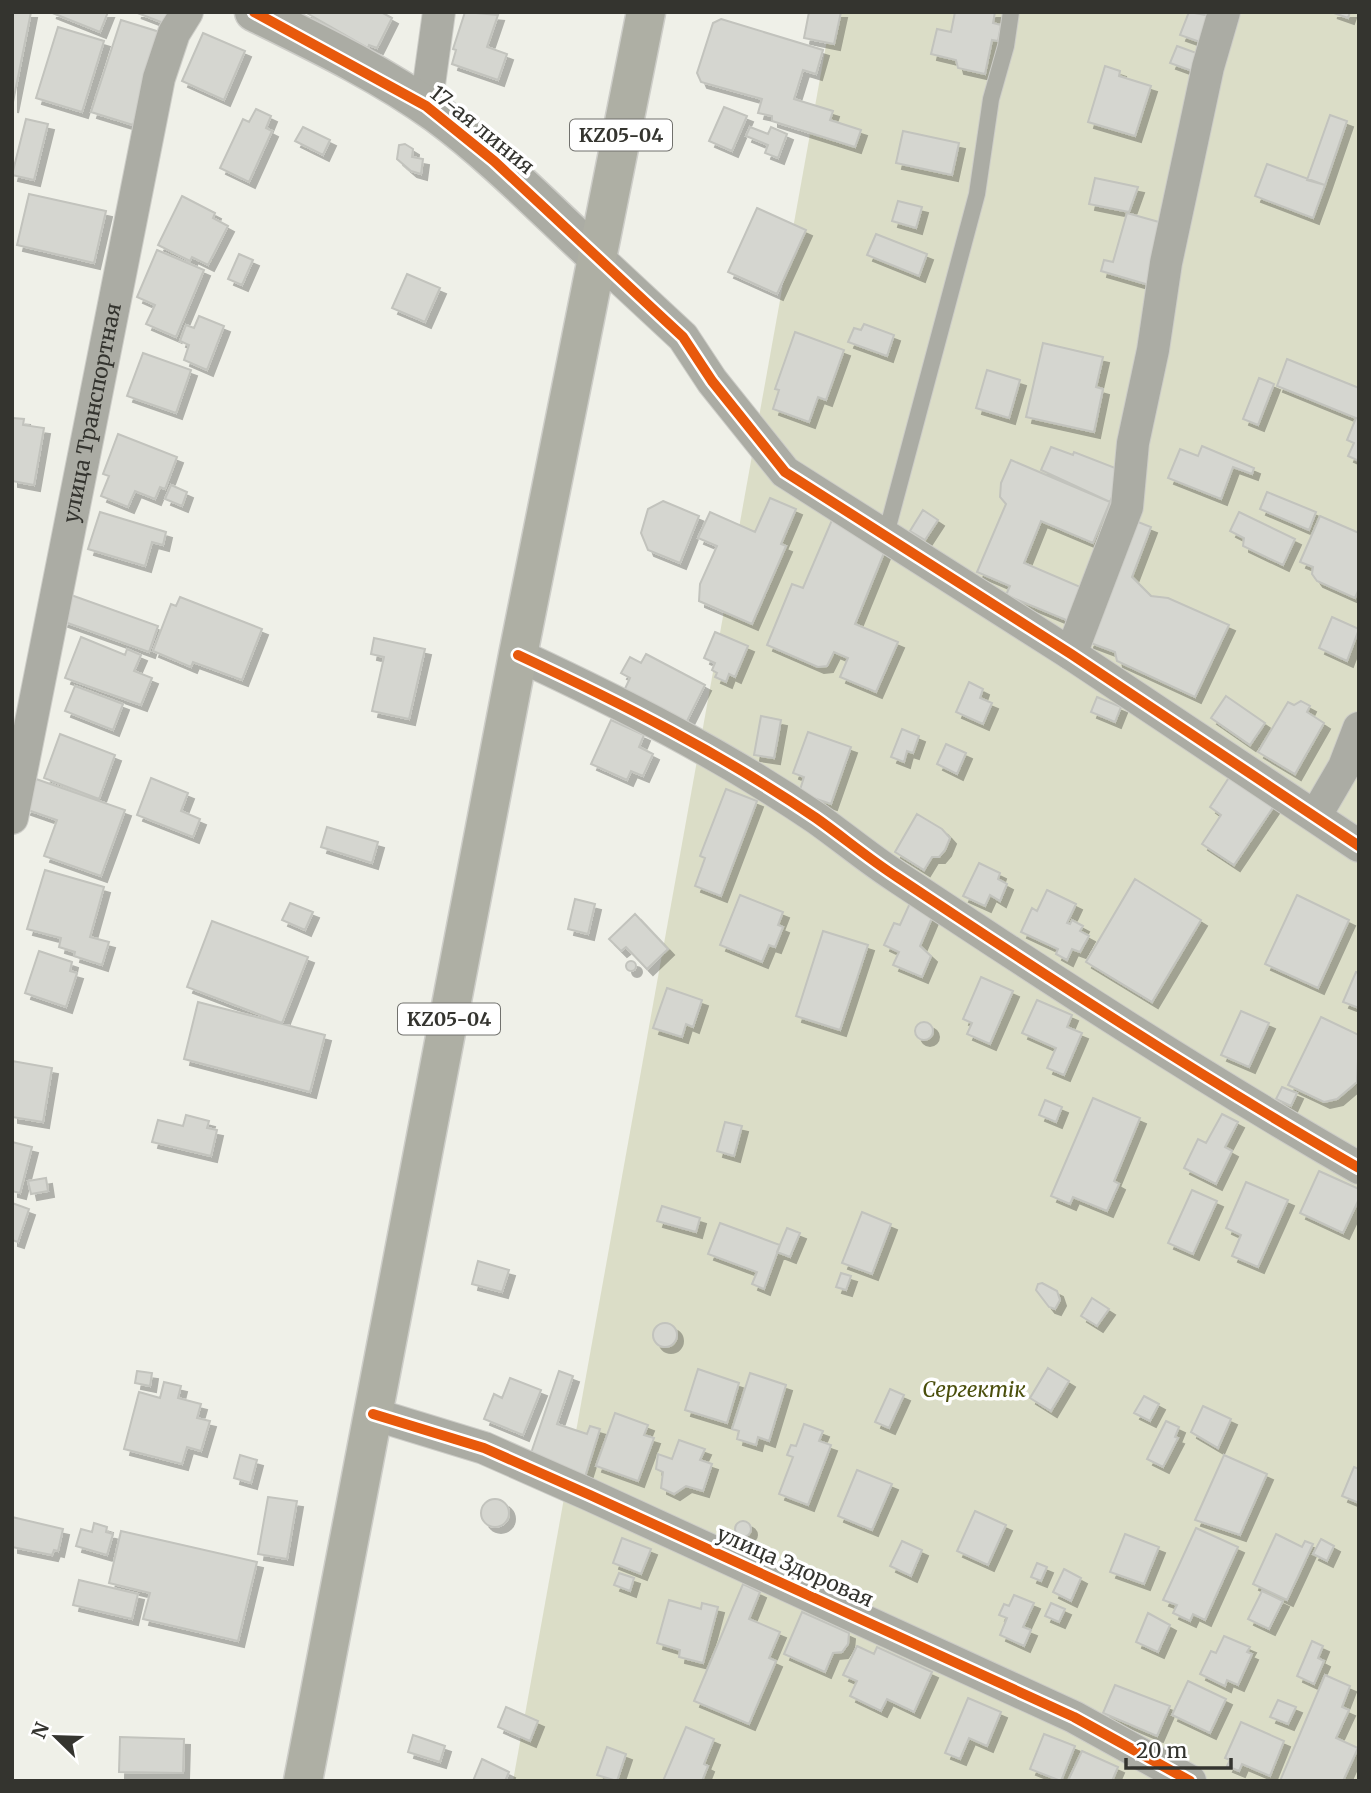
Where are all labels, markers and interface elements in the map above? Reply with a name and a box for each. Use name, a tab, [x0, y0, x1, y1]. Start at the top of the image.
street label: 17-ая линия	[425, 79, 540, 180]
road number: KZ05-04	[570, 119, 672, 150]
street label: улица Транспортная	[57, 301, 127, 525]
road number: KZ05-04	[398, 1004, 500, 1035]
park label: Сергектік	[922, 1376, 1026, 1403]
street label: улица Здоровая	[713, 1520, 878, 1613]
north arrow	[21, 1702, 91, 1772]
text: N	[26, 1719, 54, 1742]
scale bar	[1126, 1727, 1231, 1771]
text: 20 m	[1136, 1737, 1188, 1764]

